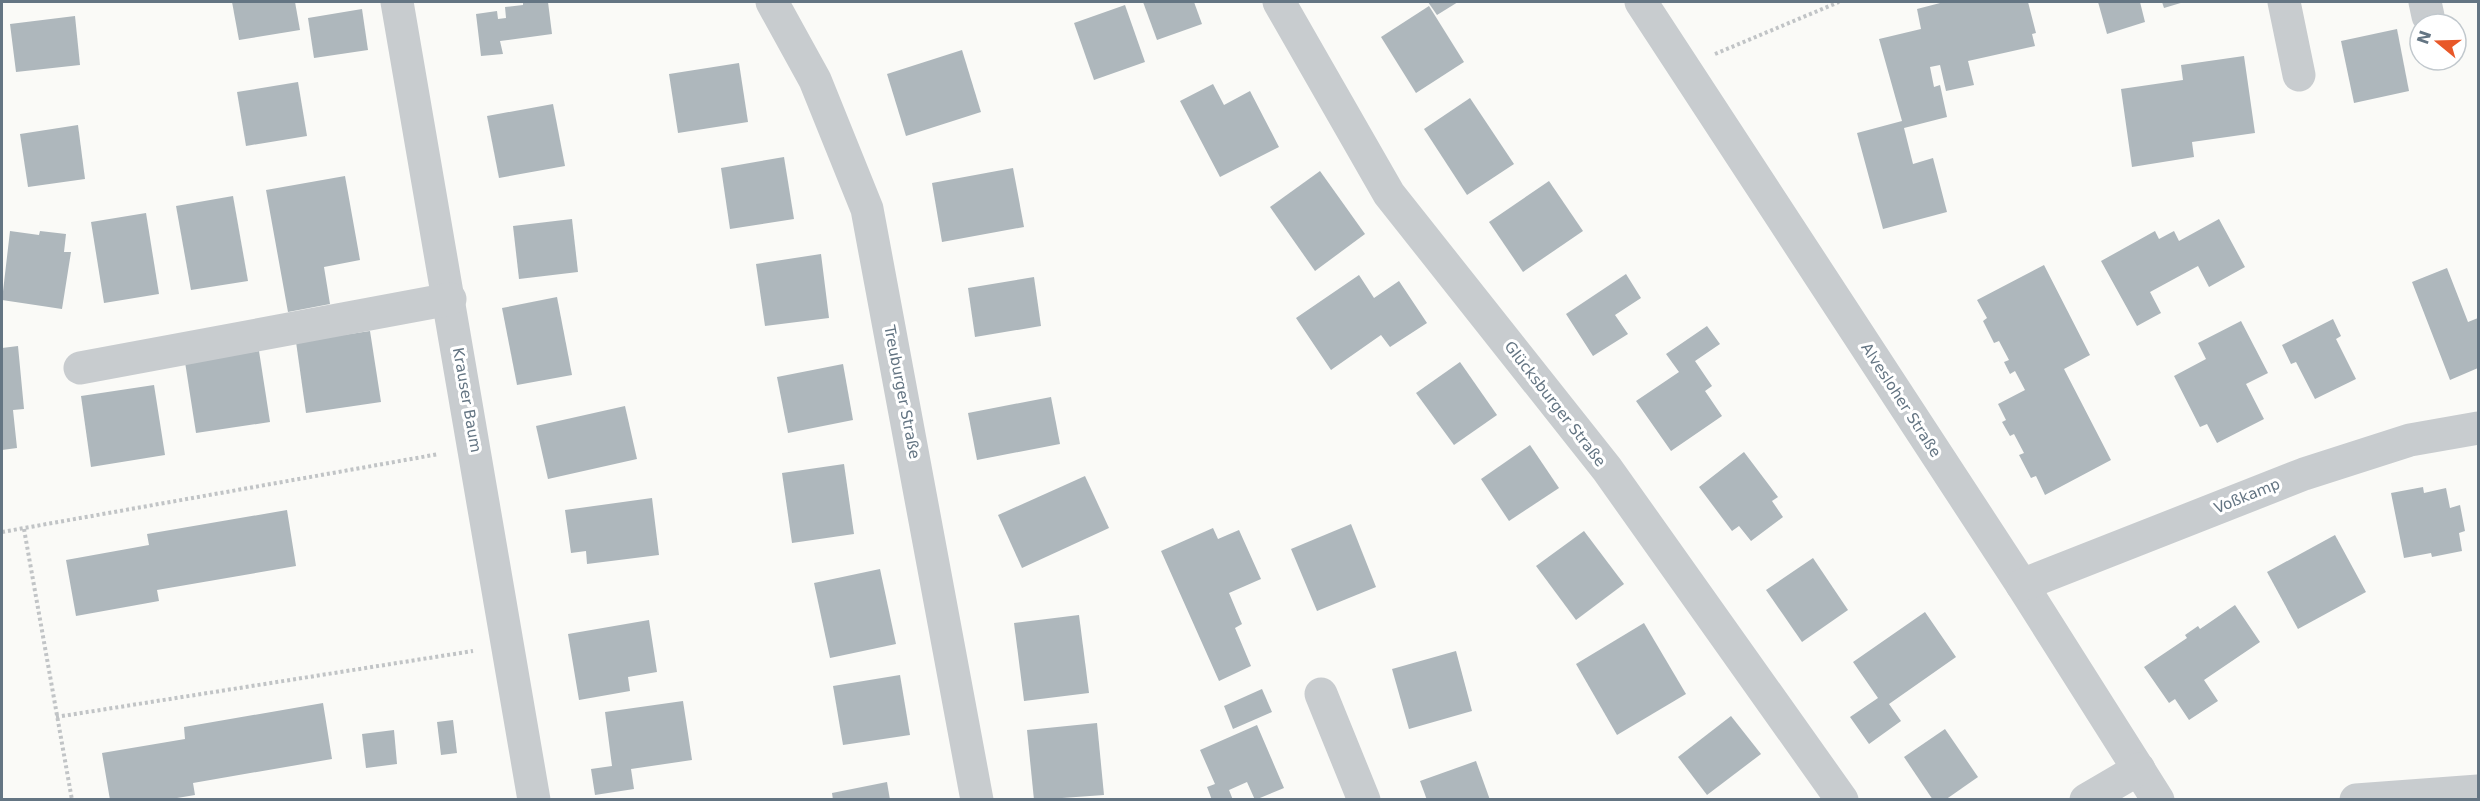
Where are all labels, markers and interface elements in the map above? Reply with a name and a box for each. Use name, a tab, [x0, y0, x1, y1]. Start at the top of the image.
north arrow	[2408, 12, 2468, 72]
text: N	[2413, 28, 2435, 47]
street label: Treuburger Straße	[880, 323, 924, 460]
street label: Glücksburger Straße	[1500, 338, 1610, 470]
street label: Alvesloher Straße	[1857, 339, 1945, 461]
street label: Krauser Baum	[449, 346, 485, 454]
street label: Voßkamp	[2211, 475, 2283, 517]

